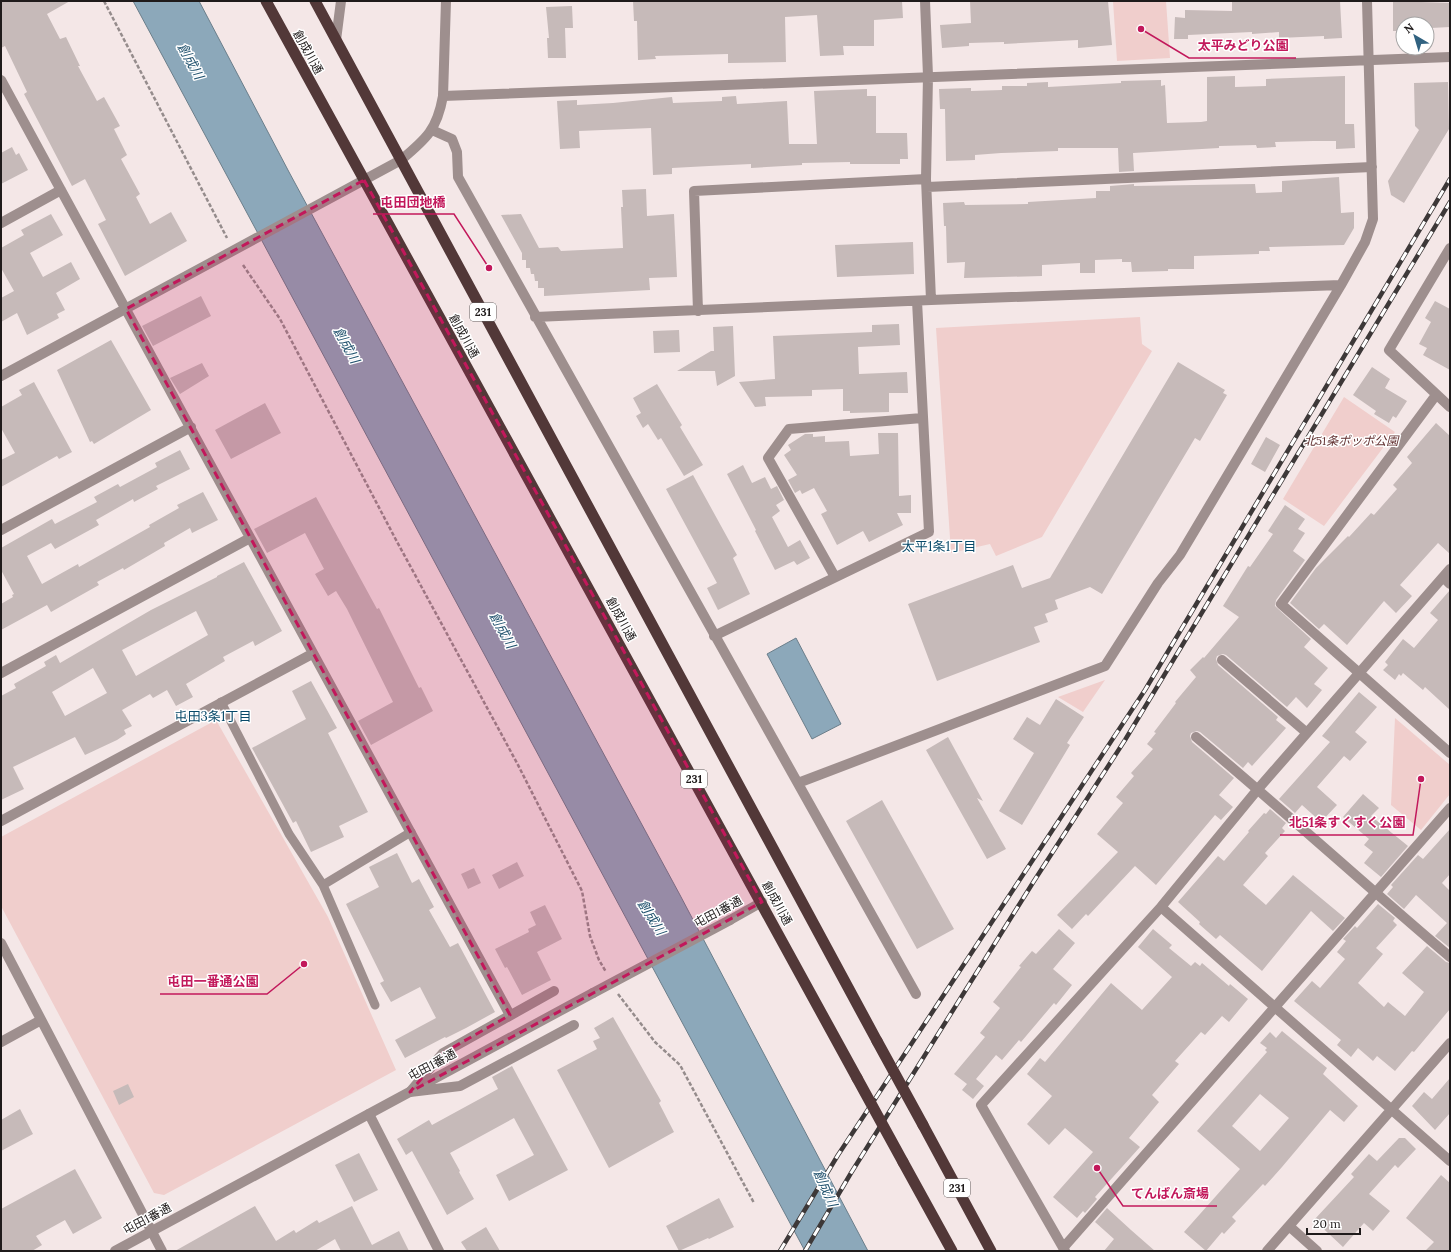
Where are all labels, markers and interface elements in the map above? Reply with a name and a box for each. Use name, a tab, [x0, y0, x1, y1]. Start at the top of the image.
north arrow	[1395, 16, 1435, 56]
text: N	[1401, 20, 1417, 36]
street label: 創成川通	[290, 27, 327, 76]
callout: 太平みどり公園	[1189, 33, 1296, 58]
text: 太平みどり公園	[1197, 37, 1289, 54]
water label: 創成川	[174, 40, 208, 84]
callout: 屯田団地橋	[373, 189, 454, 214]
text: 屯田団地橋	[380, 194, 446, 211]
road number: 231	[470, 303, 496, 321]
street label: 創成川通	[446, 311, 483, 360]
water label: 創成川	[330, 324, 364, 368]
park label: 北51条ポッポ公園	[1304, 433, 1400, 448]
district label: 太平1条1丁目	[902, 538, 976, 555]
street label: 創成川通	[603, 594, 640, 643]
water label: 創成川	[486, 609, 520, 653]
district label: 屯田3条1丁目	[175, 708, 251, 725]
road number: 231	[681, 770, 707, 788]
callout: 北51条すくすく公園	[1280, 810, 1413, 835]
text: 北51条すくすく公園	[1289, 814, 1405, 831]
street label: 創成川通	[759, 878, 796, 927]
street label: 屯田1番通	[691, 893, 744, 930]
water label: 創成川	[634, 896, 670, 940]
callout: 屯田一番通公園	[160, 969, 267, 994]
text: 屯田一番通公園	[167, 973, 259, 990]
street label: 屯田1番通	[405, 1046, 458, 1083]
water label: 創成川	[810, 1167, 842, 1211]
road number: 231	[944, 1179, 970, 1197]
callout: てんぱん斎場	[1123, 1181, 1217, 1206]
text: てんぱん斎場	[1131, 1185, 1209, 1202]
street label: 屯田1番通	[120, 1200, 173, 1237]
scale bar	[1307, 1210, 1360, 1236]
text: 20 m	[1313, 1216, 1341, 1231]

